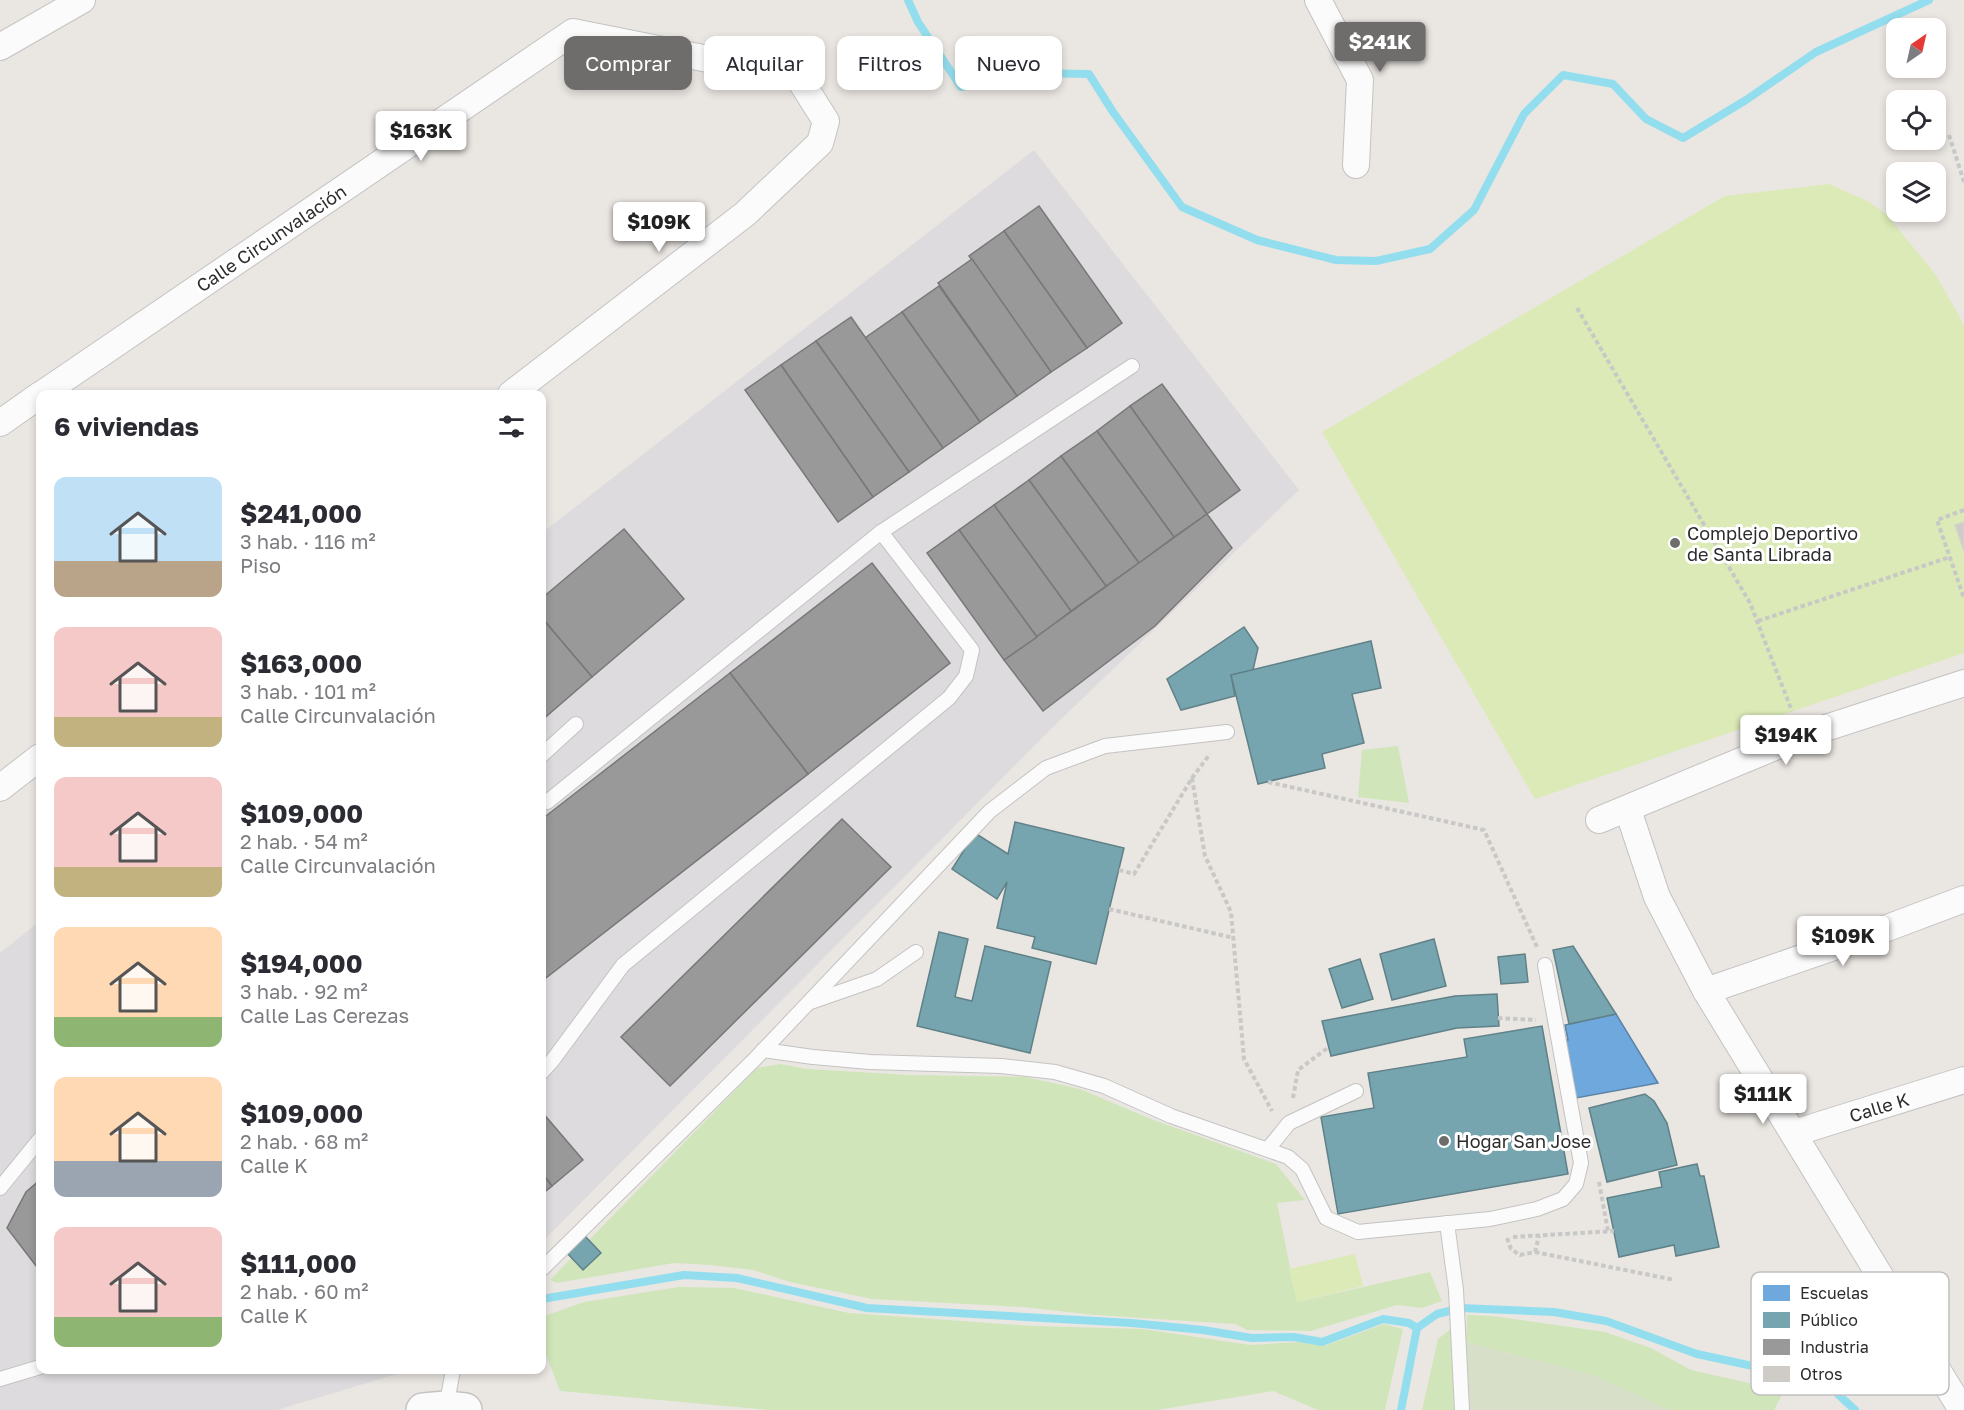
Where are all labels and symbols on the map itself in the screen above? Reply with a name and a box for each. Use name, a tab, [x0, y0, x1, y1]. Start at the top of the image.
north arrow	[1886, 18, 1946, 78]
pin: $241K	[1338, 22, 1422, 73]
pin: $163K	[379, 111, 463, 162]
street label: Calle Circunvalación	[192, 180, 350, 296]
pin: $109K	[617, 202, 701, 253]
place label: Complejo Deportivo de Santa Librada	[1687, 522, 1858, 565]
marker: Complejo Deportivo de Santa Librada	[1668, 536, 1682, 550]
pin: $194K	[1744, 715, 1828, 766]
pin: $109K	[1801, 916, 1885, 967]
pin: $111K	[1721, 1074, 1805, 1125]
street label: Calle K	[1847, 1088, 1911, 1126]
place label: Hogar San Jose	[1456, 1130, 1591, 1152]
marker: Hogar San Jose	[1437, 1134, 1451, 1148]
legend	[1751, 1272, 1949, 1395]
text: Escuelas	[1800, 1283, 1869, 1303]
text: Público	[1800, 1310, 1858, 1330]
text: Industria	[1800, 1337, 1869, 1357]
text: Otros	[1800, 1364, 1842, 1384]

